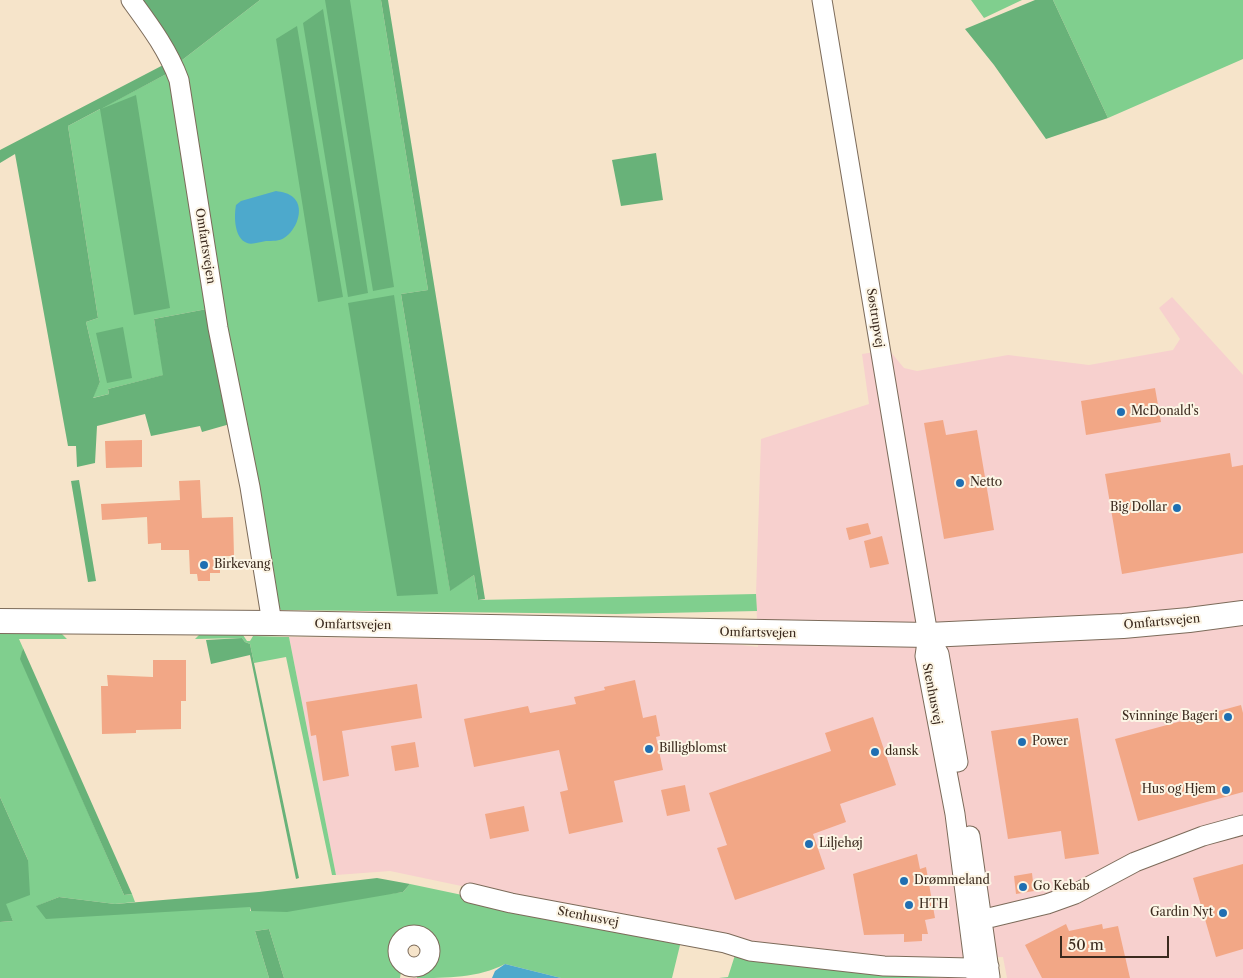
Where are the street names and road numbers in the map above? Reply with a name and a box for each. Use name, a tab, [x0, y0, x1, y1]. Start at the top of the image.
street label: Omfartsvejen	[192, 207, 218, 285]
street label: Søstrupvej	[863, 287, 887, 349]
street label: Omfartsvejen	[1123, 611, 1201, 633]
street label: Omfartsvejen	[315, 617, 391, 633]
street label: Omfartsvejen	[720, 625, 796, 641]
street label: Stenhusvej	[919, 662, 945, 726]
street label: Stenhusvej	[556, 904, 620, 930]

